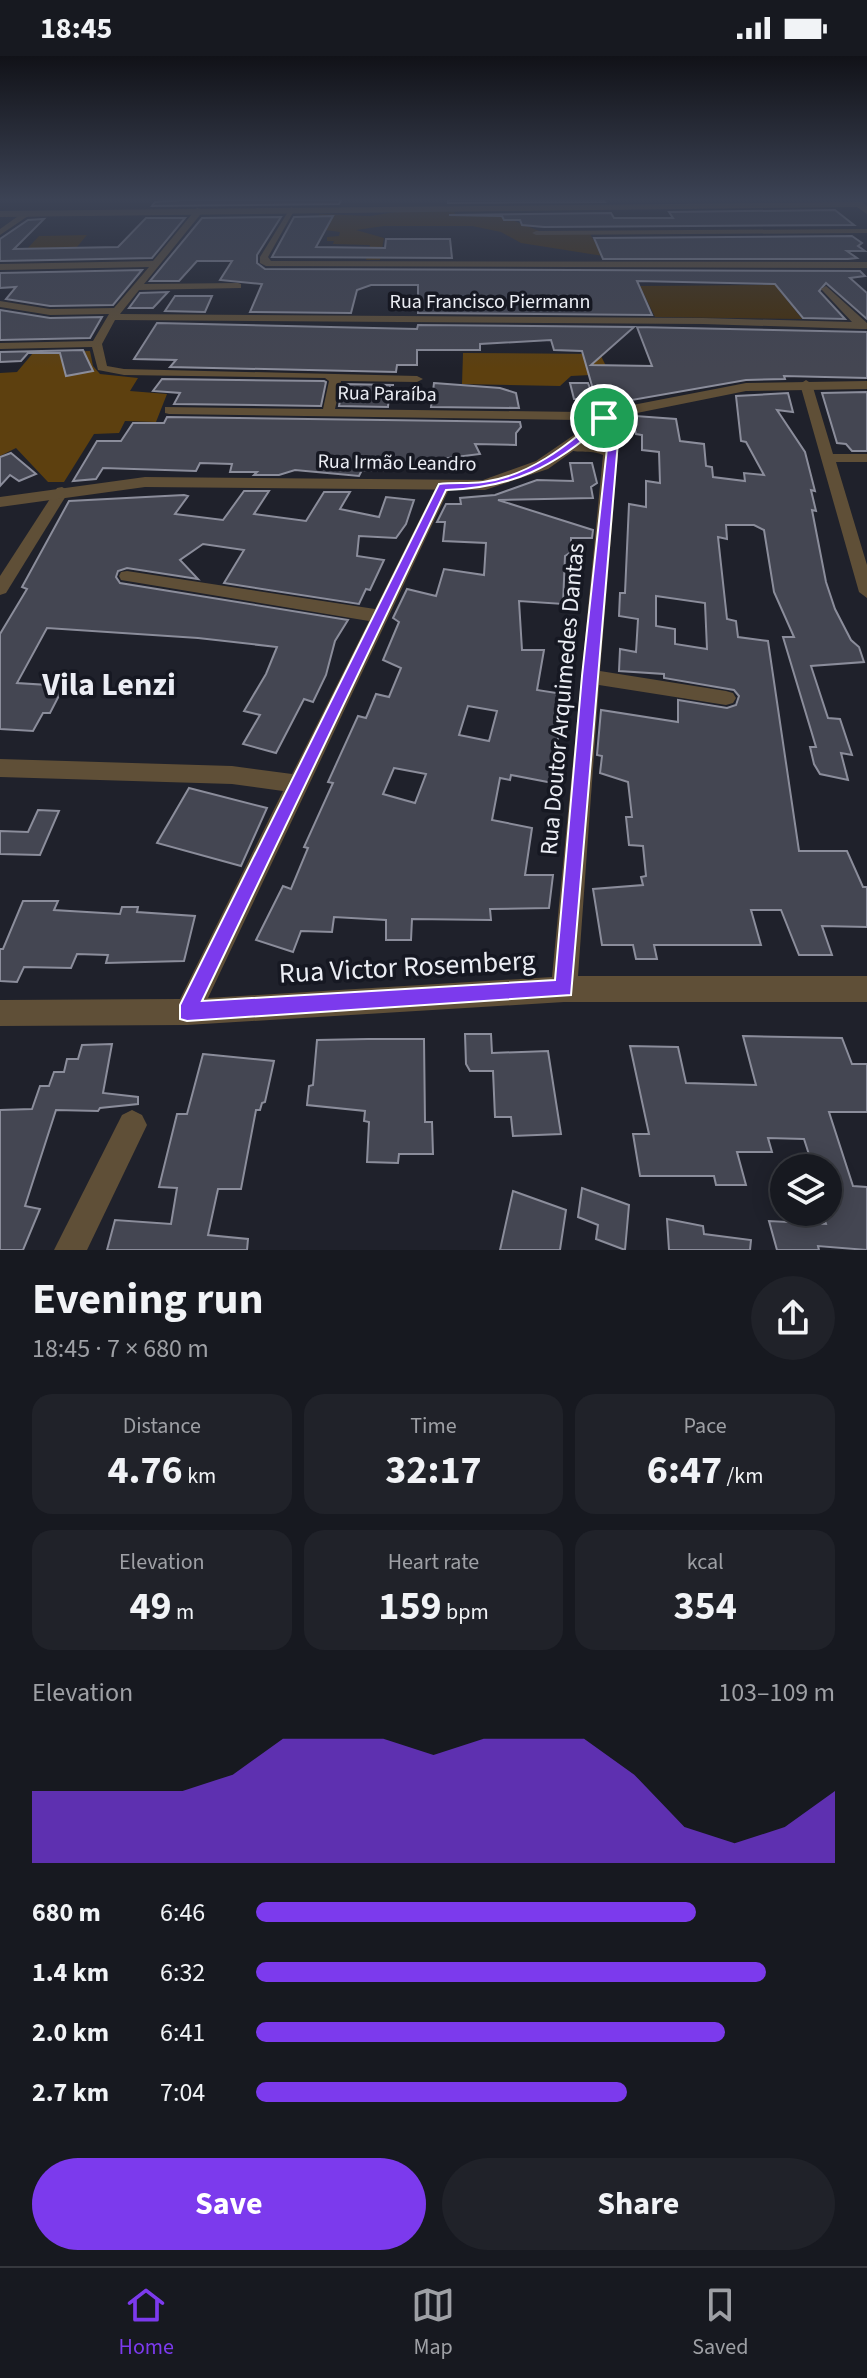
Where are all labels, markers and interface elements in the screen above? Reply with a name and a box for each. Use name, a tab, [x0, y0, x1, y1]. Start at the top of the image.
text: 18:45	[40, 7, 112, 50]
street label: Rua Francisco Piermann	[390, 288, 590, 316]
street label: Rua Paraíba	[337, 379, 437, 409]
pin	[570, 384, 638, 452]
icon: arrive	[582, 396, 626, 440]
street label: Rua Irmão Leandro	[317, 448, 477, 478]
street label: Rua Doutor Arquimedes Dantas	[531, 541, 594, 857]
district label: Vila Lenzi	[41, 662, 176, 708]
street label: Rua Victor Rosemberg	[278, 940, 536, 994]
map controls	[770, 1154, 842, 1226]
button: layers	[770, 1154, 842, 1226]
text: Evening run	[32, 1268, 264, 1331]
button: share	[751, 1276, 835, 1360]
text: 18:45 · 7 × 680 m	[32, 1330, 209, 1367]
text: Distance	[123, 1410, 201, 1442]
text: Time	[410, 1410, 457, 1442]
text: Pace	[684, 1410, 727, 1442]
text: 4.76	[107, 1442, 183, 1499]
text: 32:17	[385, 1442, 482, 1499]
text: 6:47	[647, 1442, 722, 1499]
text: km	[183, 1460, 216, 1492]
text: /km	[722, 1460, 763, 1492]
text: Elevation	[119, 1546, 205, 1578]
text: Heart rate	[388, 1546, 479, 1578]
text: kcal	[687, 1546, 724, 1578]
text: 49	[129, 1578, 172, 1635]
text: 159	[378, 1578, 442, 1635]
text: 354	[673, 1578, 737, 1635]
text: m	[172, 1596, 194, 1628]
text: bpm	[442, 1596, 489, 1628]
text: Elevation	[32, 1674, 133, 1711]
text: 103–109 m	[718, 1674, 835, 1711]
text: 680 m	[32, 1894, 101, 1931]
text: 6:46	[160, 1894, 205, 1931]
text: 1.4 km	[32, 1954, 109, 1991]
text: 6:32	[160, 1954, 205, 1991]
text: 2.0 km	[32, 2014, 109, 2051]
text: 6:41	[160, 2014, 205, 2051]
text: 2.7 km	[32, 2074, 109, 2111]
text: 7:04	[160, 2074, 205, 2111]
button: Save	[32, 2158, 426, 2250]
button: Share	[442, 2158, 835, 2250]
tab: Home	[119, 2283, 174, 2363]
tab: Map	[411, 2283, 455, 2363]
tab: Saved	[692, 2283, 748, 2363]

